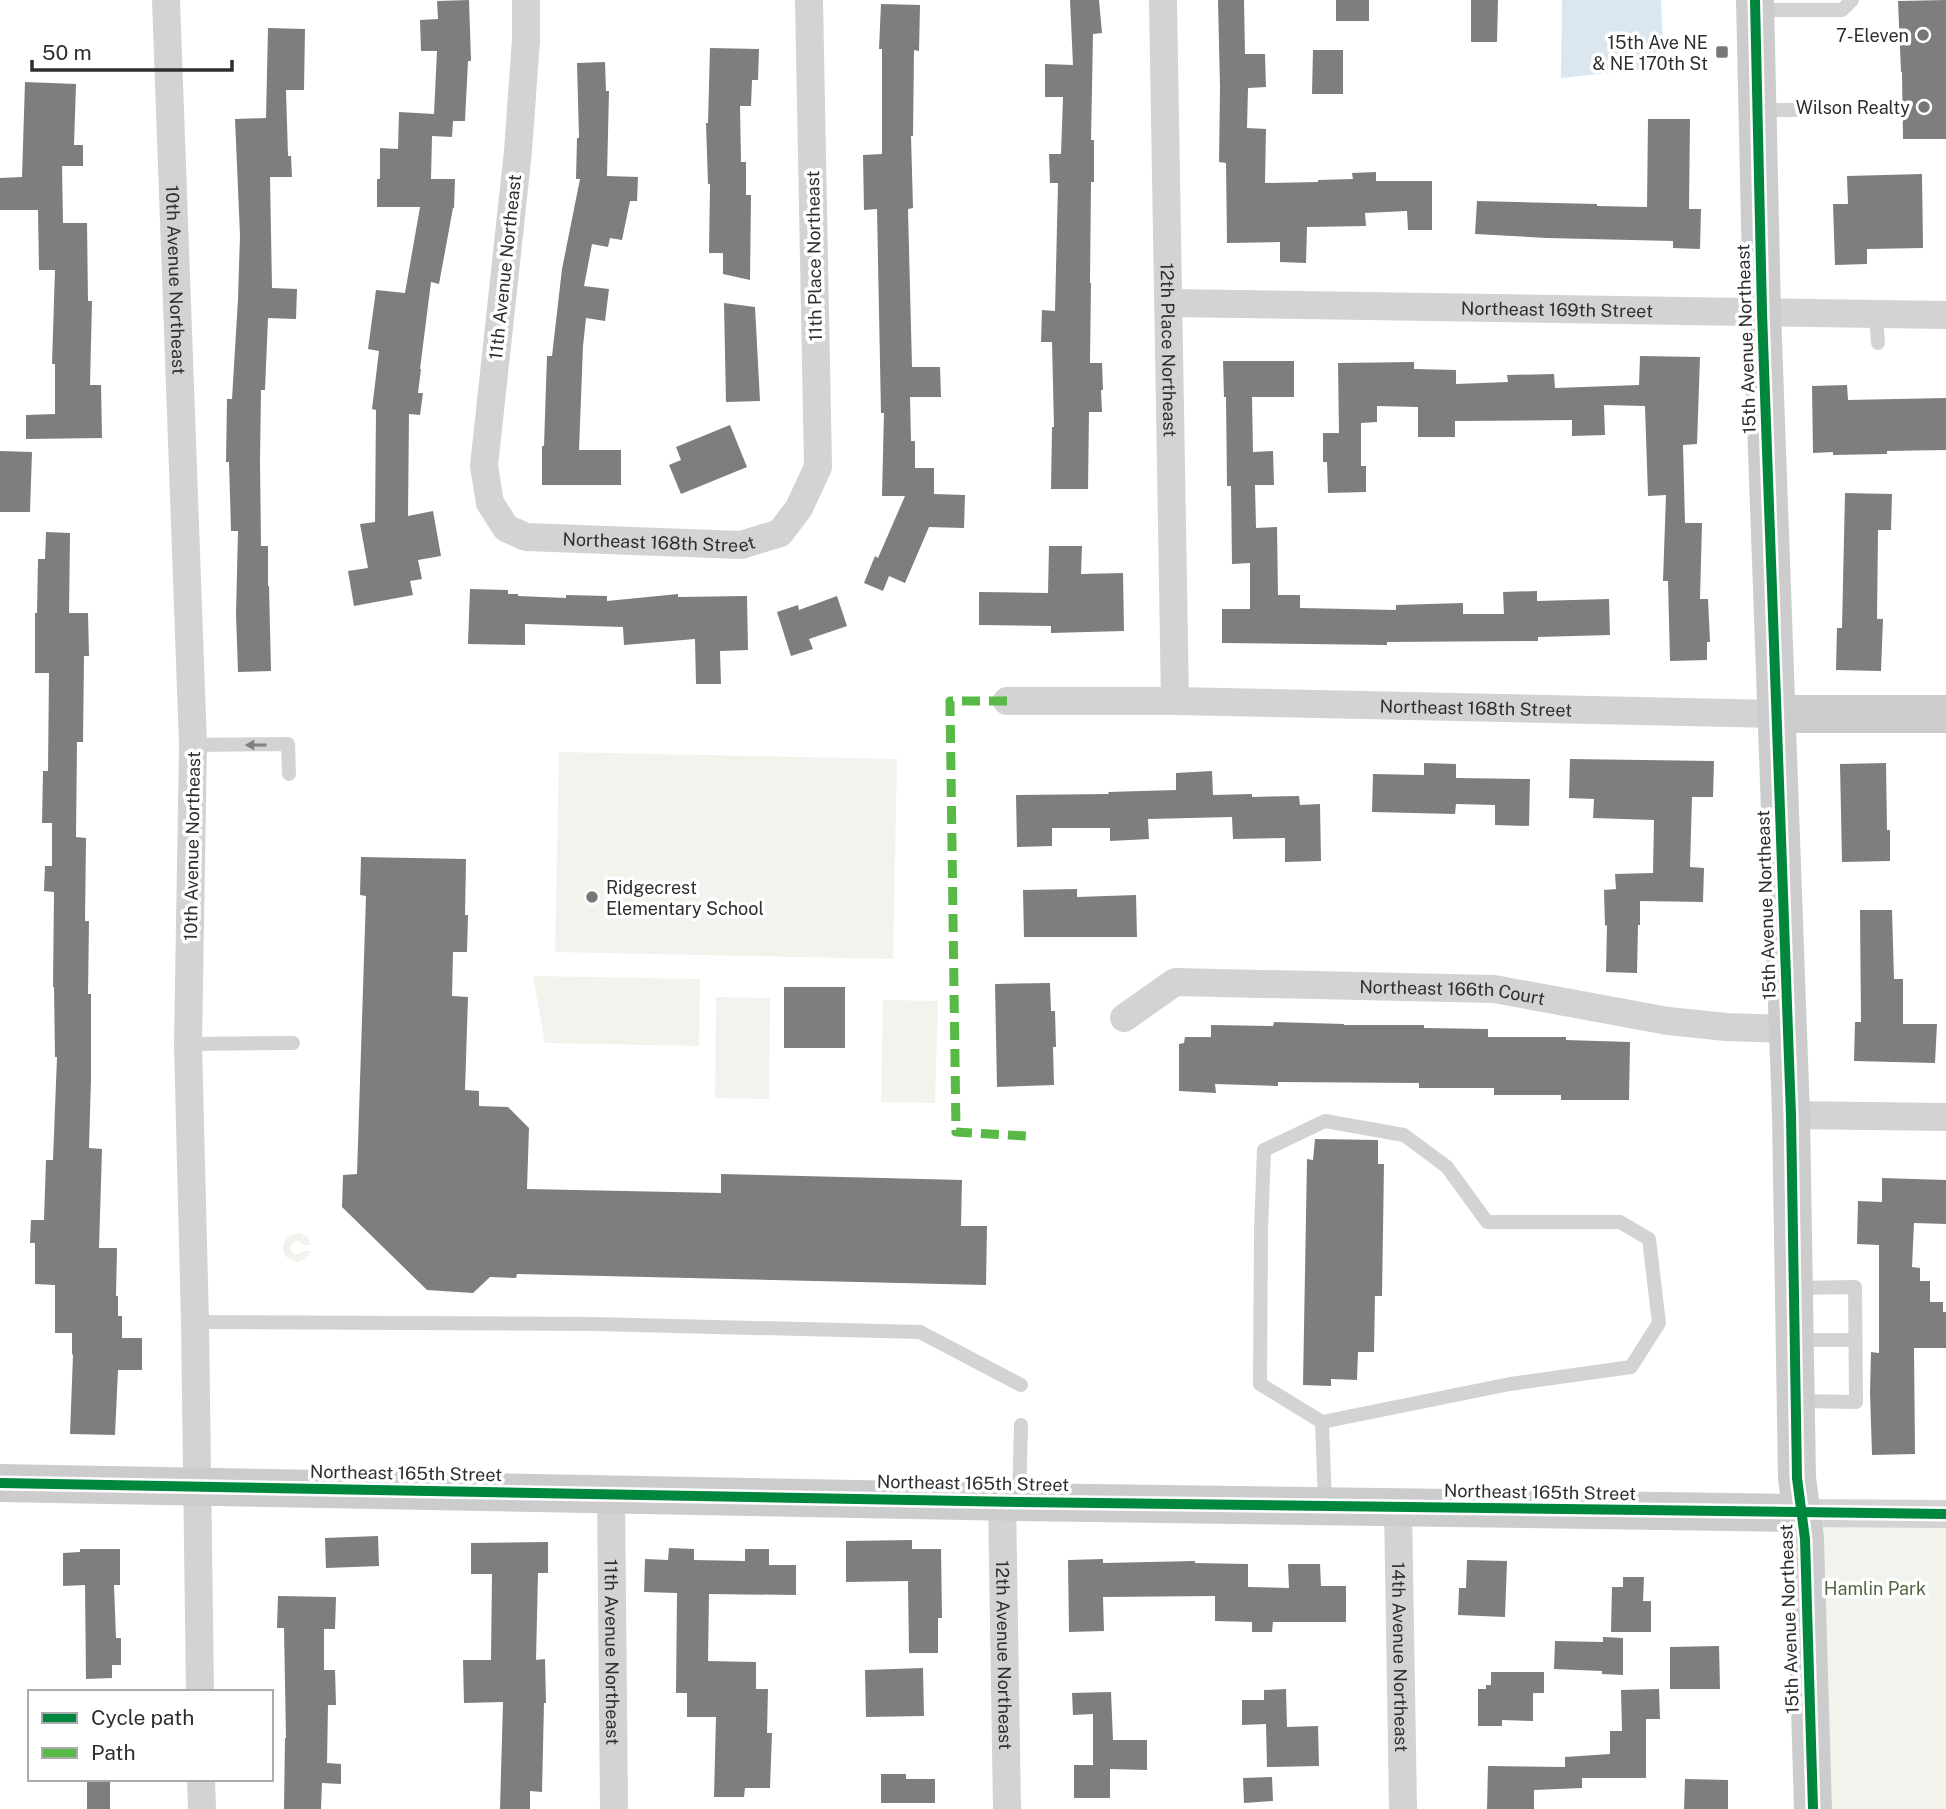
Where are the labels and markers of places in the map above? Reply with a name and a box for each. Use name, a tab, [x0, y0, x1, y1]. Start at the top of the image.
place label: 7-Eleven	[1836, 25, 1909, 46]
marker: 7-Eleven	[1915, 27, 1931, 43]
place label: 15th Ave NE & NE 170th St	[1593, 32, 1708, 74]
marker: 15th Ave NE & NE 170th St	[1714, 44, 1730, 60]
place label: Wilson Realty	[1796, 97, 1910, 118]
marker: Wilson Realty	[1916, 99, 1932, 115]
place label: Ridgecrest Elementary School	[606, 877, 764, 919]
marker: Ridgecrest Elementary School	[584, 889, 600, 905]

